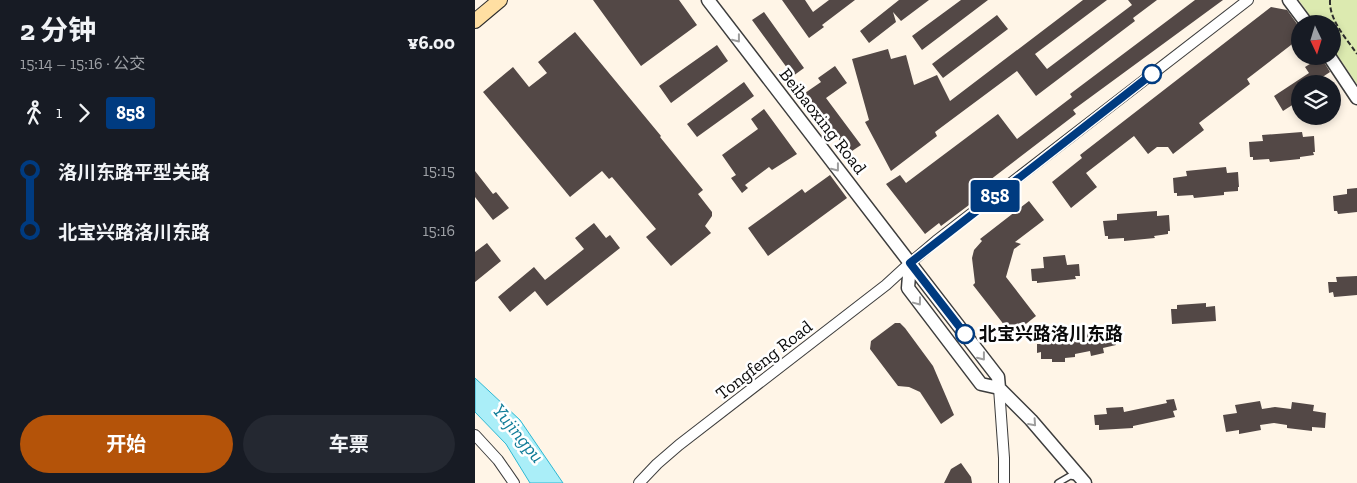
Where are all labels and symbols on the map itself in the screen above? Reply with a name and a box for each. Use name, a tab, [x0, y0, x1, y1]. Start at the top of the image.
north arrow	[1291, 15, 1341, 65]
one-way arrow	[732, 33, 740, 42]
street label: Beibaoxing Road	[775, 63, 871, 179]
unlabelled marker	[1142, 64, 1162, 84]
one-way arrow	[831, 162, 840, 171]
line badge: 858	[966, 180, 1024, 212]
one-way arrow	[912, 296, 921, 306]
street label: Tongfeng Road	[711, 315, 817, 405]
place label: 北宝兴路洛川东路	[979, 323, 1123, 345]
marker: 北宝兴路洛川东路	[955, 324, 975, 344]
one-way arrow	[977, 351, 985, 360]
water label: Yujingpu	[488, 399, 549, 468]
one-way arrow	[1028, 418, 1037, 427]

